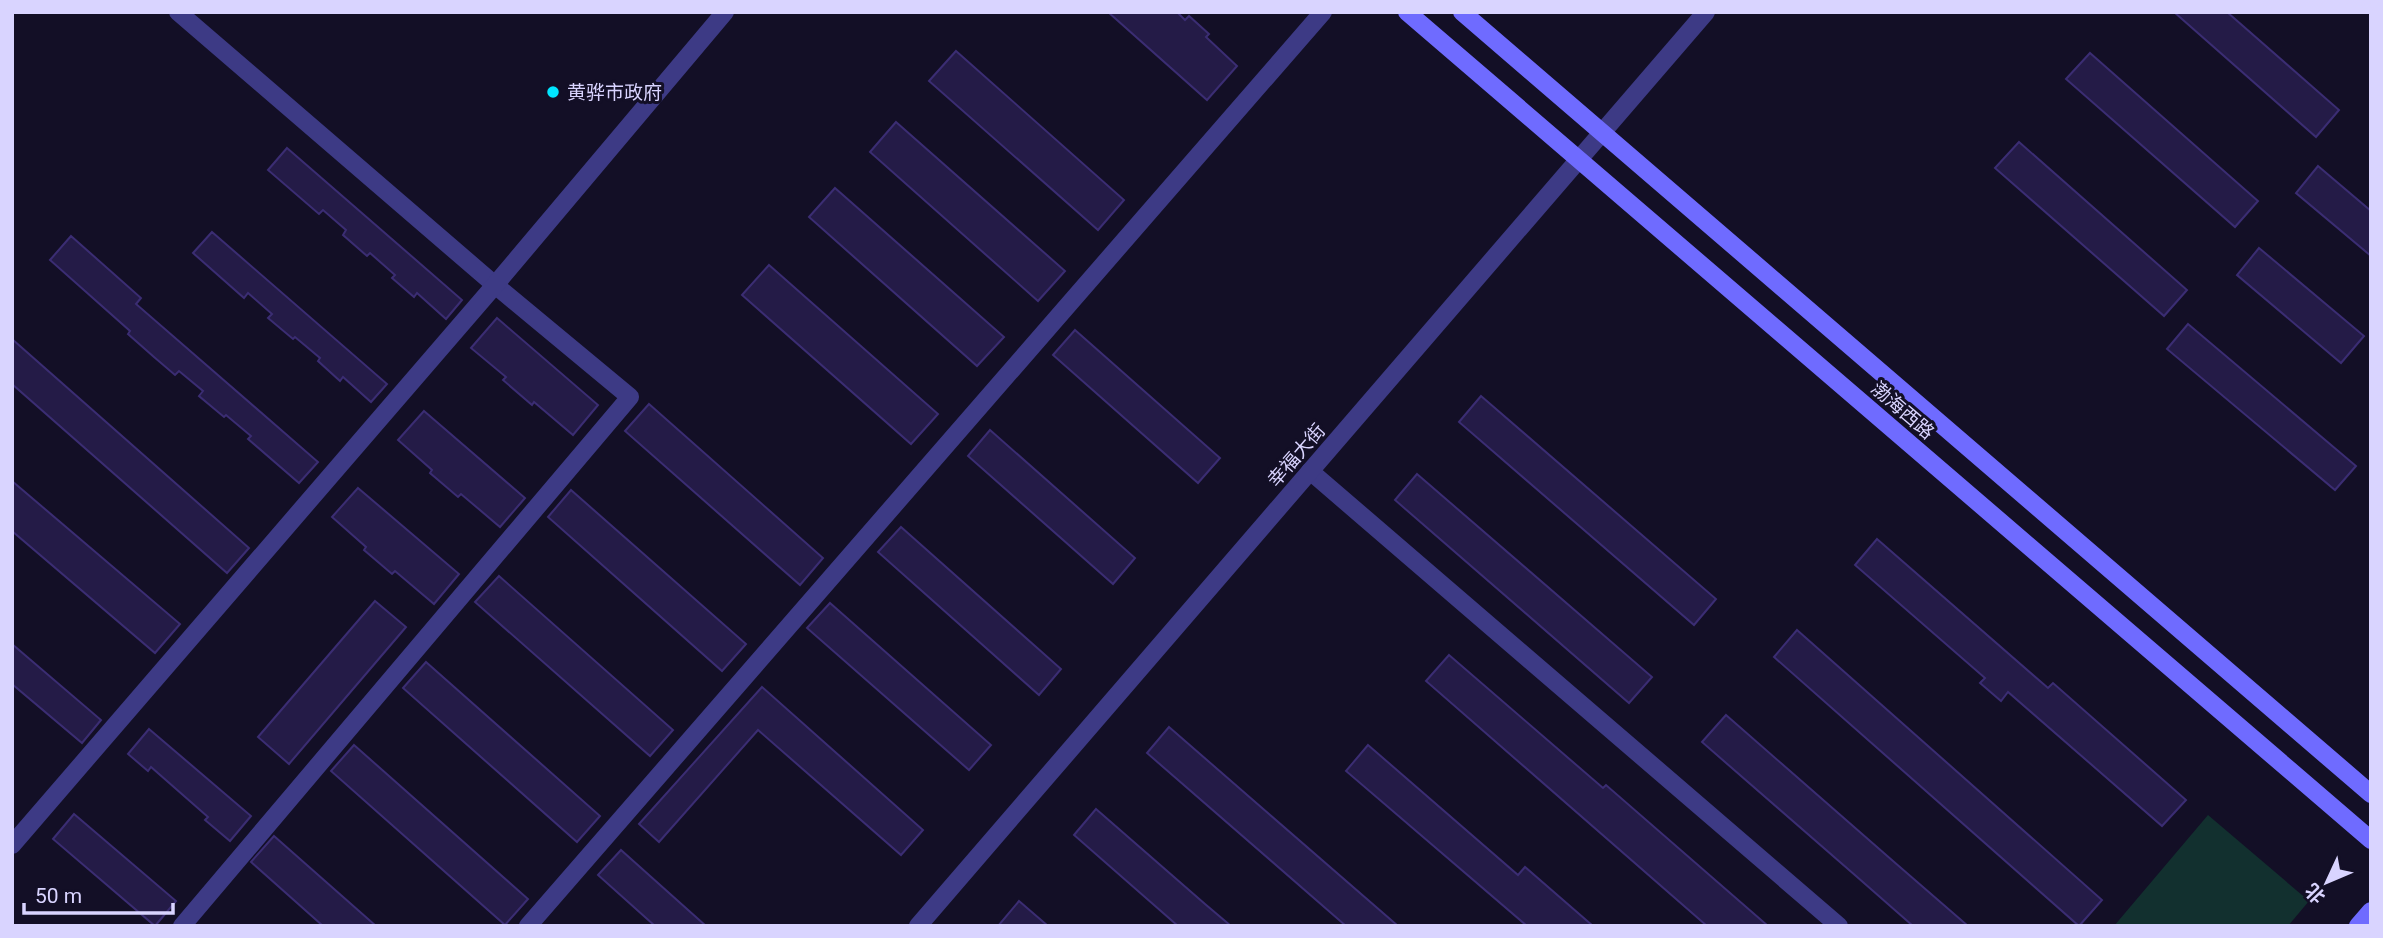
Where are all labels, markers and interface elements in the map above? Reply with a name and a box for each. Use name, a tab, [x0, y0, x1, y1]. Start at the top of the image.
place label: 黄骅市政府	[567, 81, 662, 104]
marker: 黄骅市政府	[545, 84, 561, 100]
street label: 渤海西路	[1866, 377, 1939, 444]
street label: 幸福大街	[1263, 419, 1330, 492]
north arrow	[2292, 847, 2362, 917]
scale bar	[24, 872, 173, 916]
text: 北	[2300, 879, 2330, 908]
text: 50 m	[35, 884, 82, 908]

